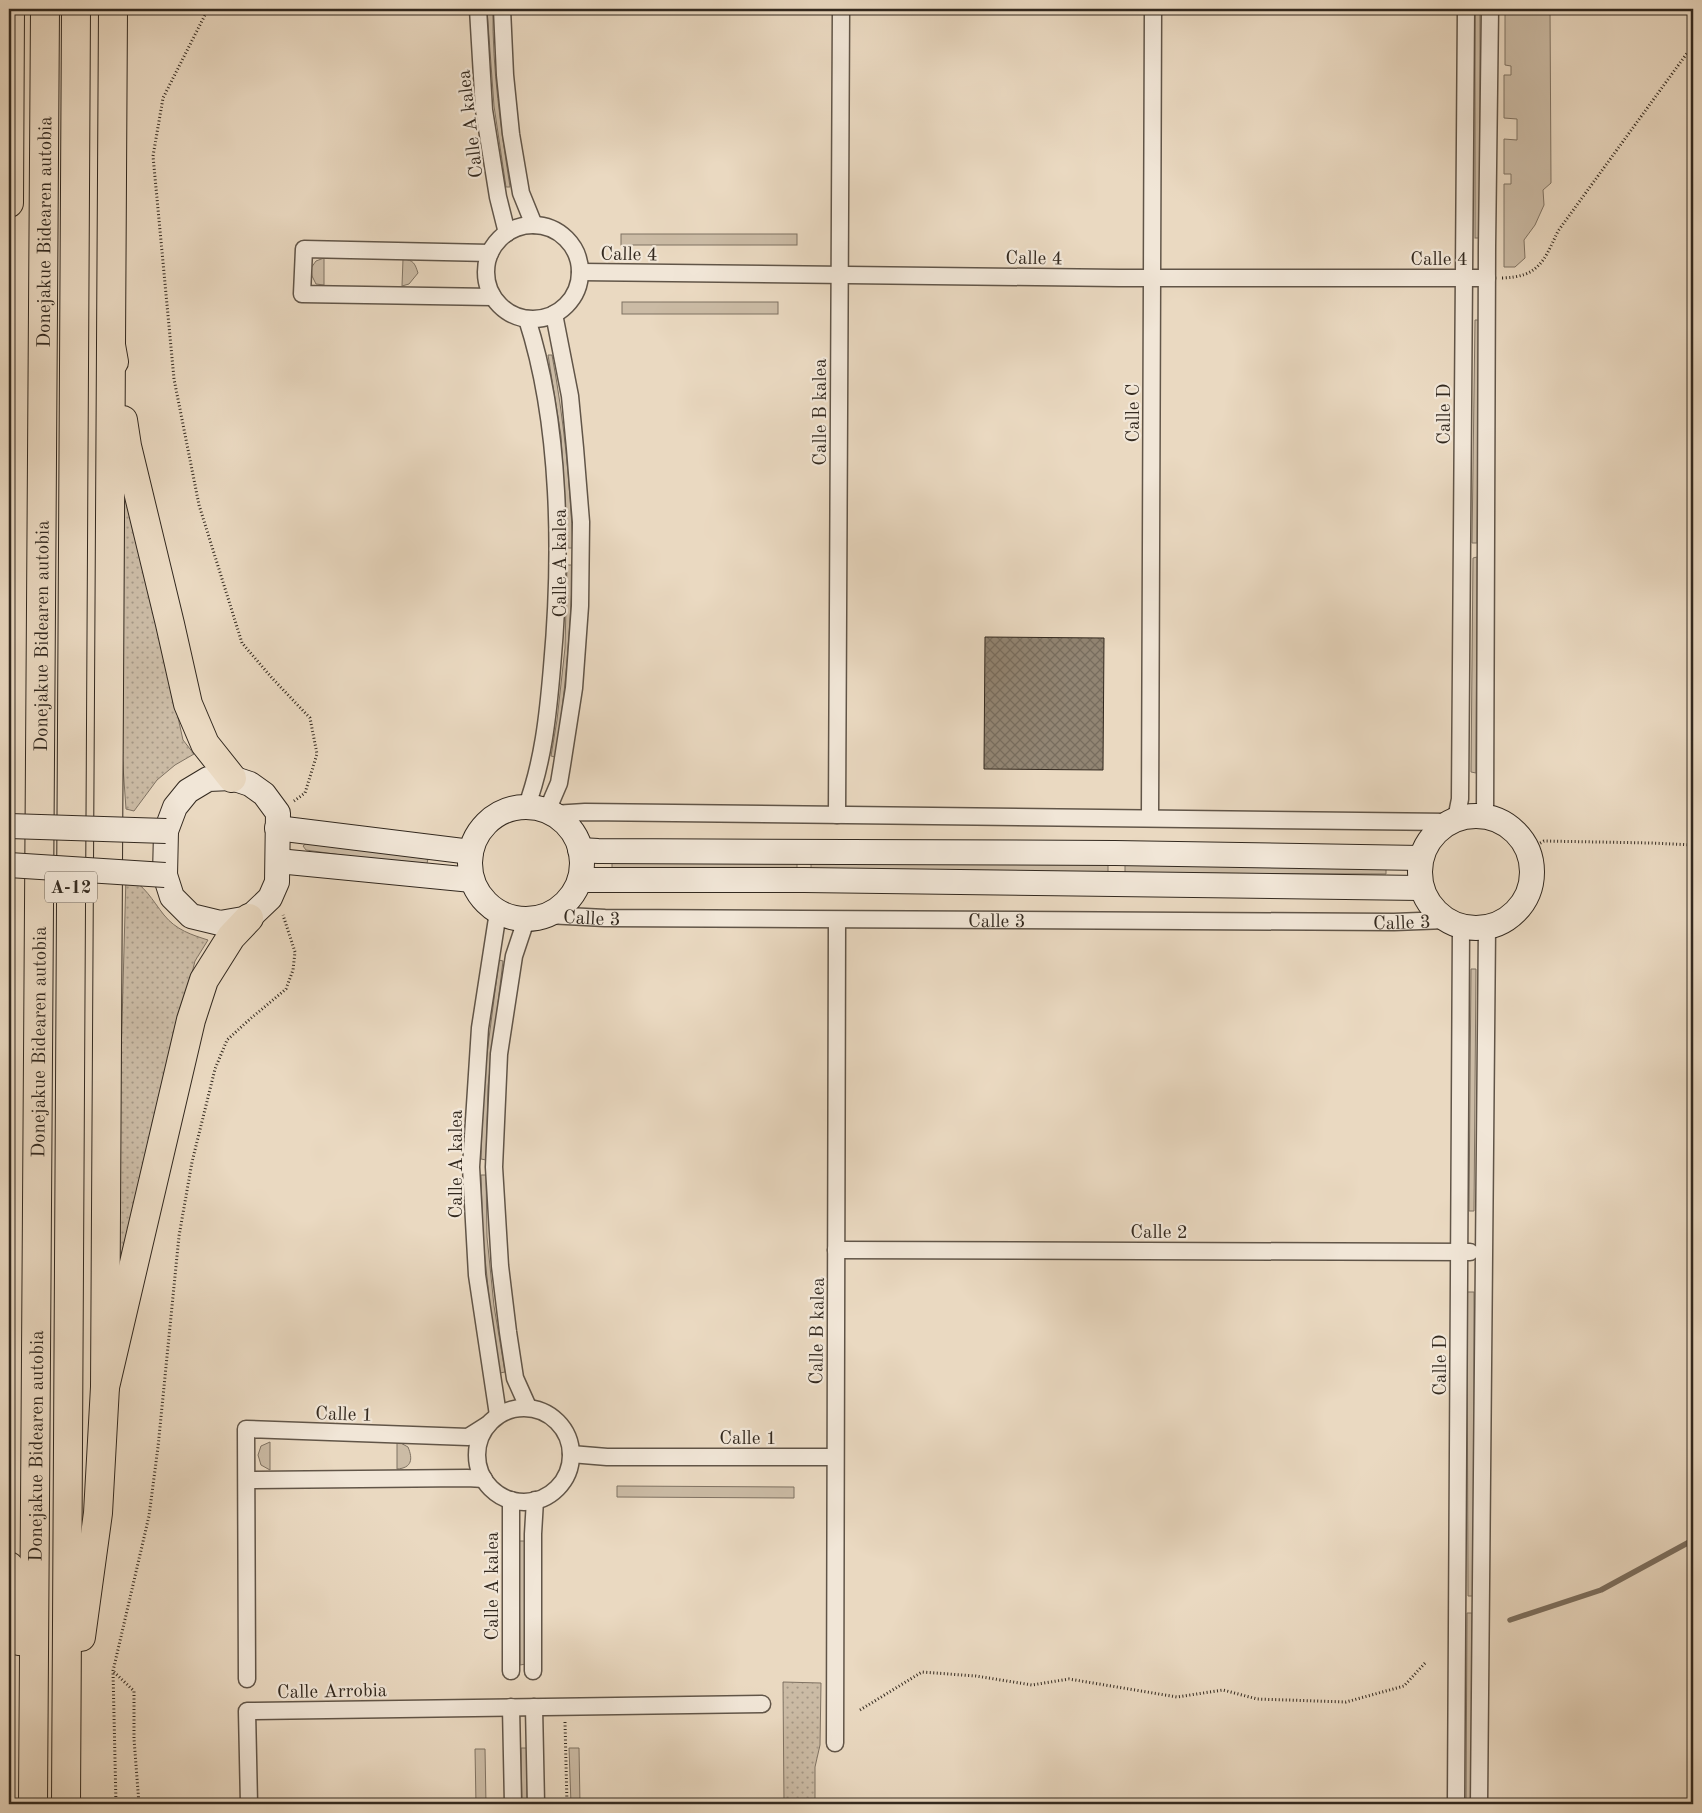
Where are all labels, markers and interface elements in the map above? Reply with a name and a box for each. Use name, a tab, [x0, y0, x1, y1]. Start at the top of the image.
street label: Calle A kalea	[455, 68, 488, 179]
street label: Donejakue Bidearen autobia	[36, 116, 56, 348]
street label: Calle 4	[600, 245, 658, 265]
street label: Calle 4	[1005, 249, 1063, 269]
street label: Calle 4	[1410, 251, 1468, 270]
street label: Calle B kalea	[812, 358, 831, 466]
street label: Calle C	[1125, 383, 1144, 443]
street label: Calle D	[1436, 383, 1455, 445]
street label: Calle A kalea	[552, 508, 571, 617]
street label: Donejakue Bidearen autobia	[33, 520, 54, 752]
road number: A-12	[45, 872, 97, 902]
street label: Calle 3	[563, 909, 621, 930]
street label: Calle 3	[968, 913, 1026, 932]
street label: Calle 3	[1373, 914, 1431, 934]
street label: Donejakue Bidearen autobia	[30, 926, 51, 1158]
street label: Calle A kalea	[448, 1109, 467, 1218]
street label: Calle 2	[1130, 1224, 1188, 1243]
street label: Calle B kalea	[808, 1277, 829, 1385]
street label: Donejakue Bidearen autobia	[28, 1330, 48, 1562]
street label: Calle D	[1432, 1334, 1451, 1396]
street label: Calle 1	[315, 1405, 373, 1426]
street label: Calle 1	[719, 1430, 777, 1449]
street label: Calle A kalea	[484, 1531, 503, 1640]
street label: Calle Arrobia	[277, 1682, 388, 1703]

